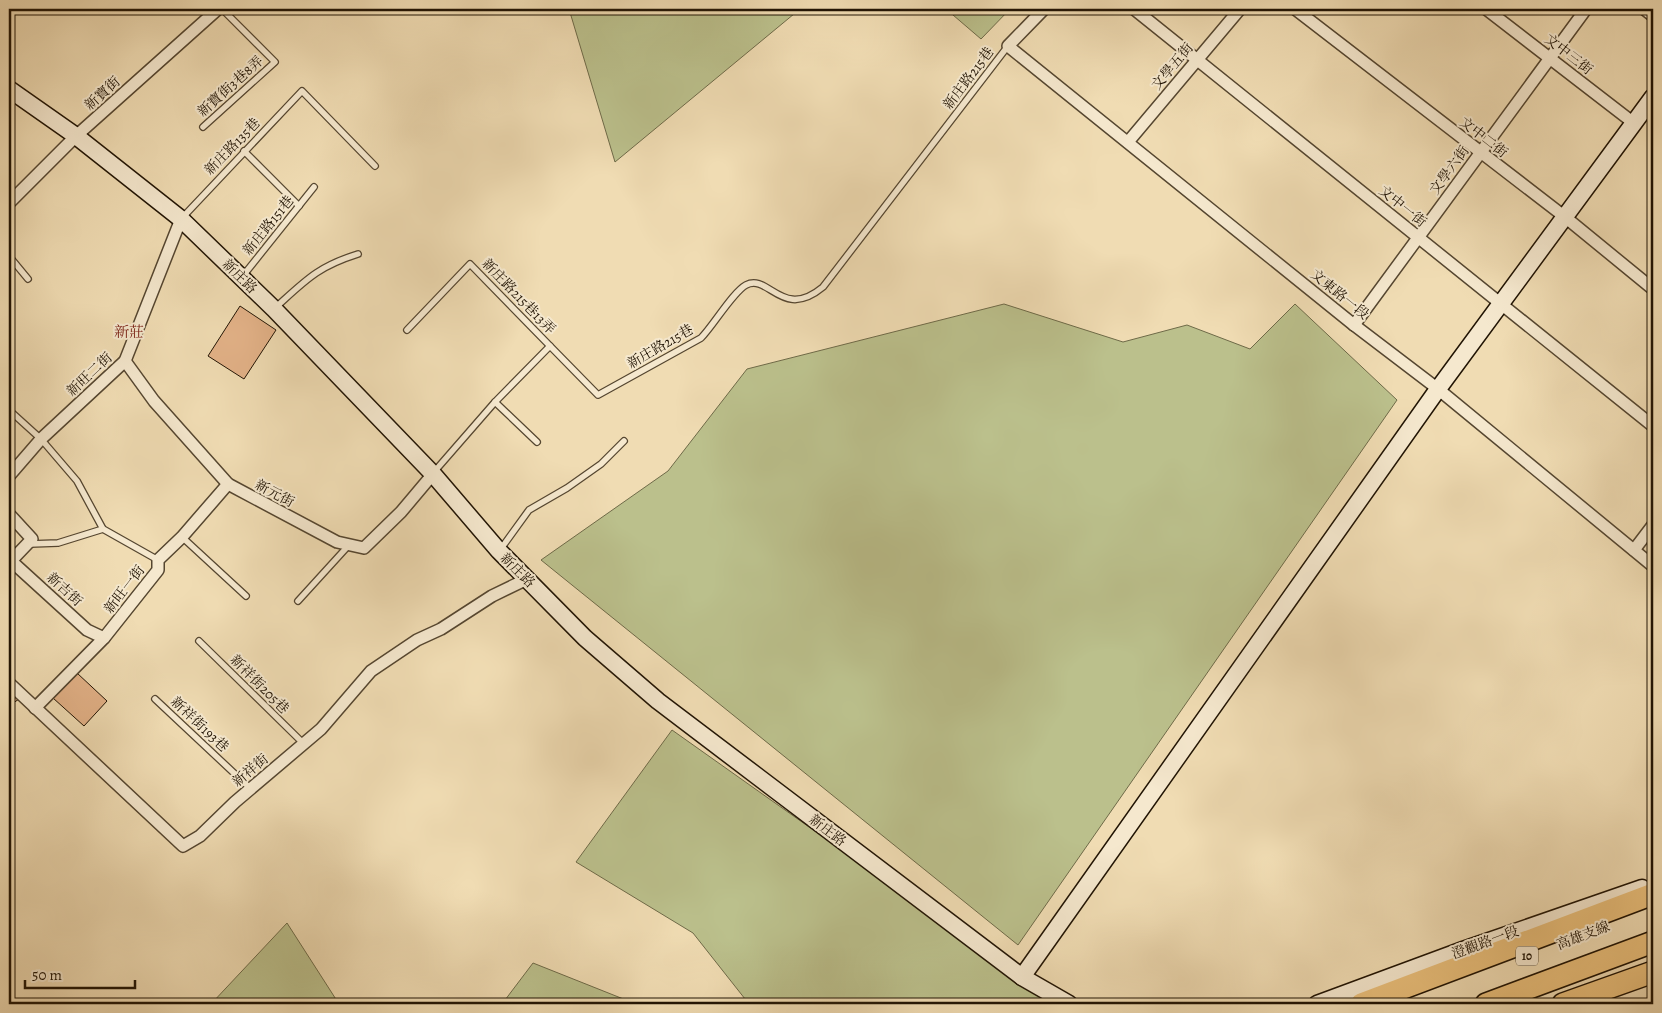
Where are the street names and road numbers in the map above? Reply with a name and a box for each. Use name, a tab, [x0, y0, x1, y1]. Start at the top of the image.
street label: 文中三街	[1541, 30, 1597, 79]
street label: 文學五街	[1147, 39, 1198, 94]
street label: 新庄路215巷	[939, 43, 998, 113]
street label: 新寶街3巷8弄	[193, 52, 267, 121]
street label: 新寶街	[80, 72, 124, 114]
street label: 文中二街	[1456, 113, 1512, 162]
street label: 新庄路135巷	[200, 114, 264, 179]
street label: 文學六街	[1425, 142, 1474, 199]
street label: 文中一街	[1375, 181, 1430, 231]
street label: 新庄路151巷	[238, 192, 298, 259]
street label: 新庄路215巷13弄	[478, 254, 560, 338]
street label: 新庄路	[218, 255, 261, 298]
street label: 文東路一段	[1307, 265, 1373, 324]
street label: 新庄路215巷	[624, 320, 697, 373]
street label: 新旺二街	[62, 348, 116, 400]
street label: 新元街	[252, 475, 298, 512]
street label: 新庄路	[496, 549, 539, 592]
street label: 新旺一街	[100, 561, 149, 617]
street label: 新吉街	[43, 568, 87, 610]
street label: 新祥街205巷	[226, 651, 293, 718]
street label: 新祥街193巷	[166, 693, 233, 756]
street label: 新祥街	[228, 750, 273, 791]
street label: 新庄路	[805, 810, 850, 851]
street label: 高雄支線	[1554, 917, 1613, 954]
street label: 澄觀路一段	[1449, 922, 1521, 963]
road number: 10	[1516, 946, 1538, 966]

